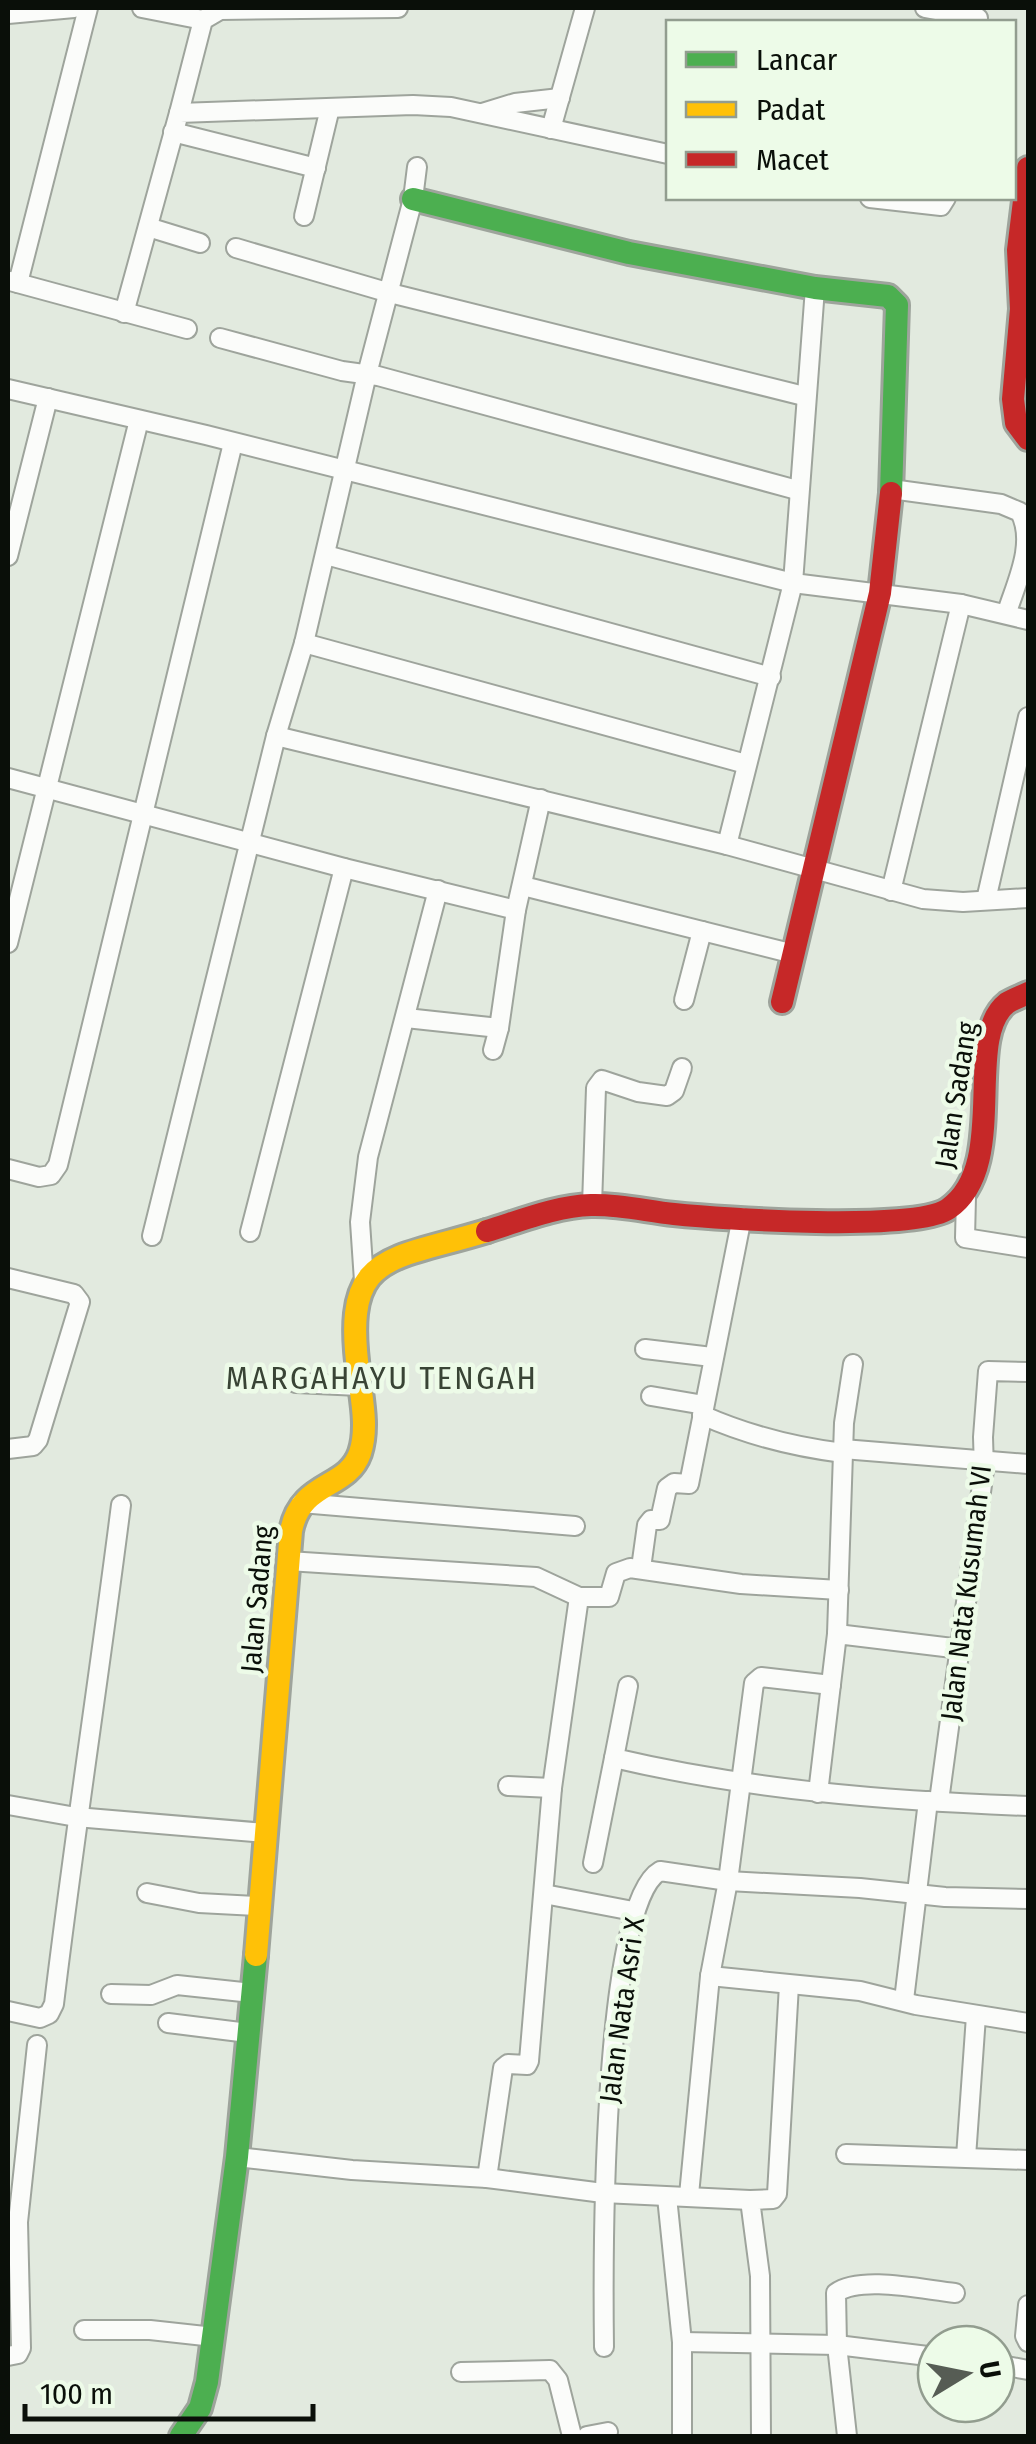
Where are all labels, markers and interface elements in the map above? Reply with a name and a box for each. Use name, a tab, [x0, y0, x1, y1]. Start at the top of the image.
legend	[666, 20, 1016, 200]
text: Lancar	[756, 42, 838, 78]
text: Padat	[756, 92, 826, 128]
text: Macet	[756, 142, 829, 178]
street label: Jalan Sadang	[928, 1019, 984, 1171]
district label: MARGAHAYU TENGAH	[226, 1359, 538, 1397]
street label: Jalan Nata Kusumah VI	[934, 1463, 998, 1723]
street label: Jalan Sadang	[234, 1523, 280, 1674]
street label: Jalan Nata Asri X	[593, 1915, 651, 2105]
north arrow	[916, 2324, 1016, 2424]
scale bar	[25, 2359, 312, 2421]
text: U	[972, 2359, 1008, 2381]
text: 100 m	[40, 2376, 113, 2412]

